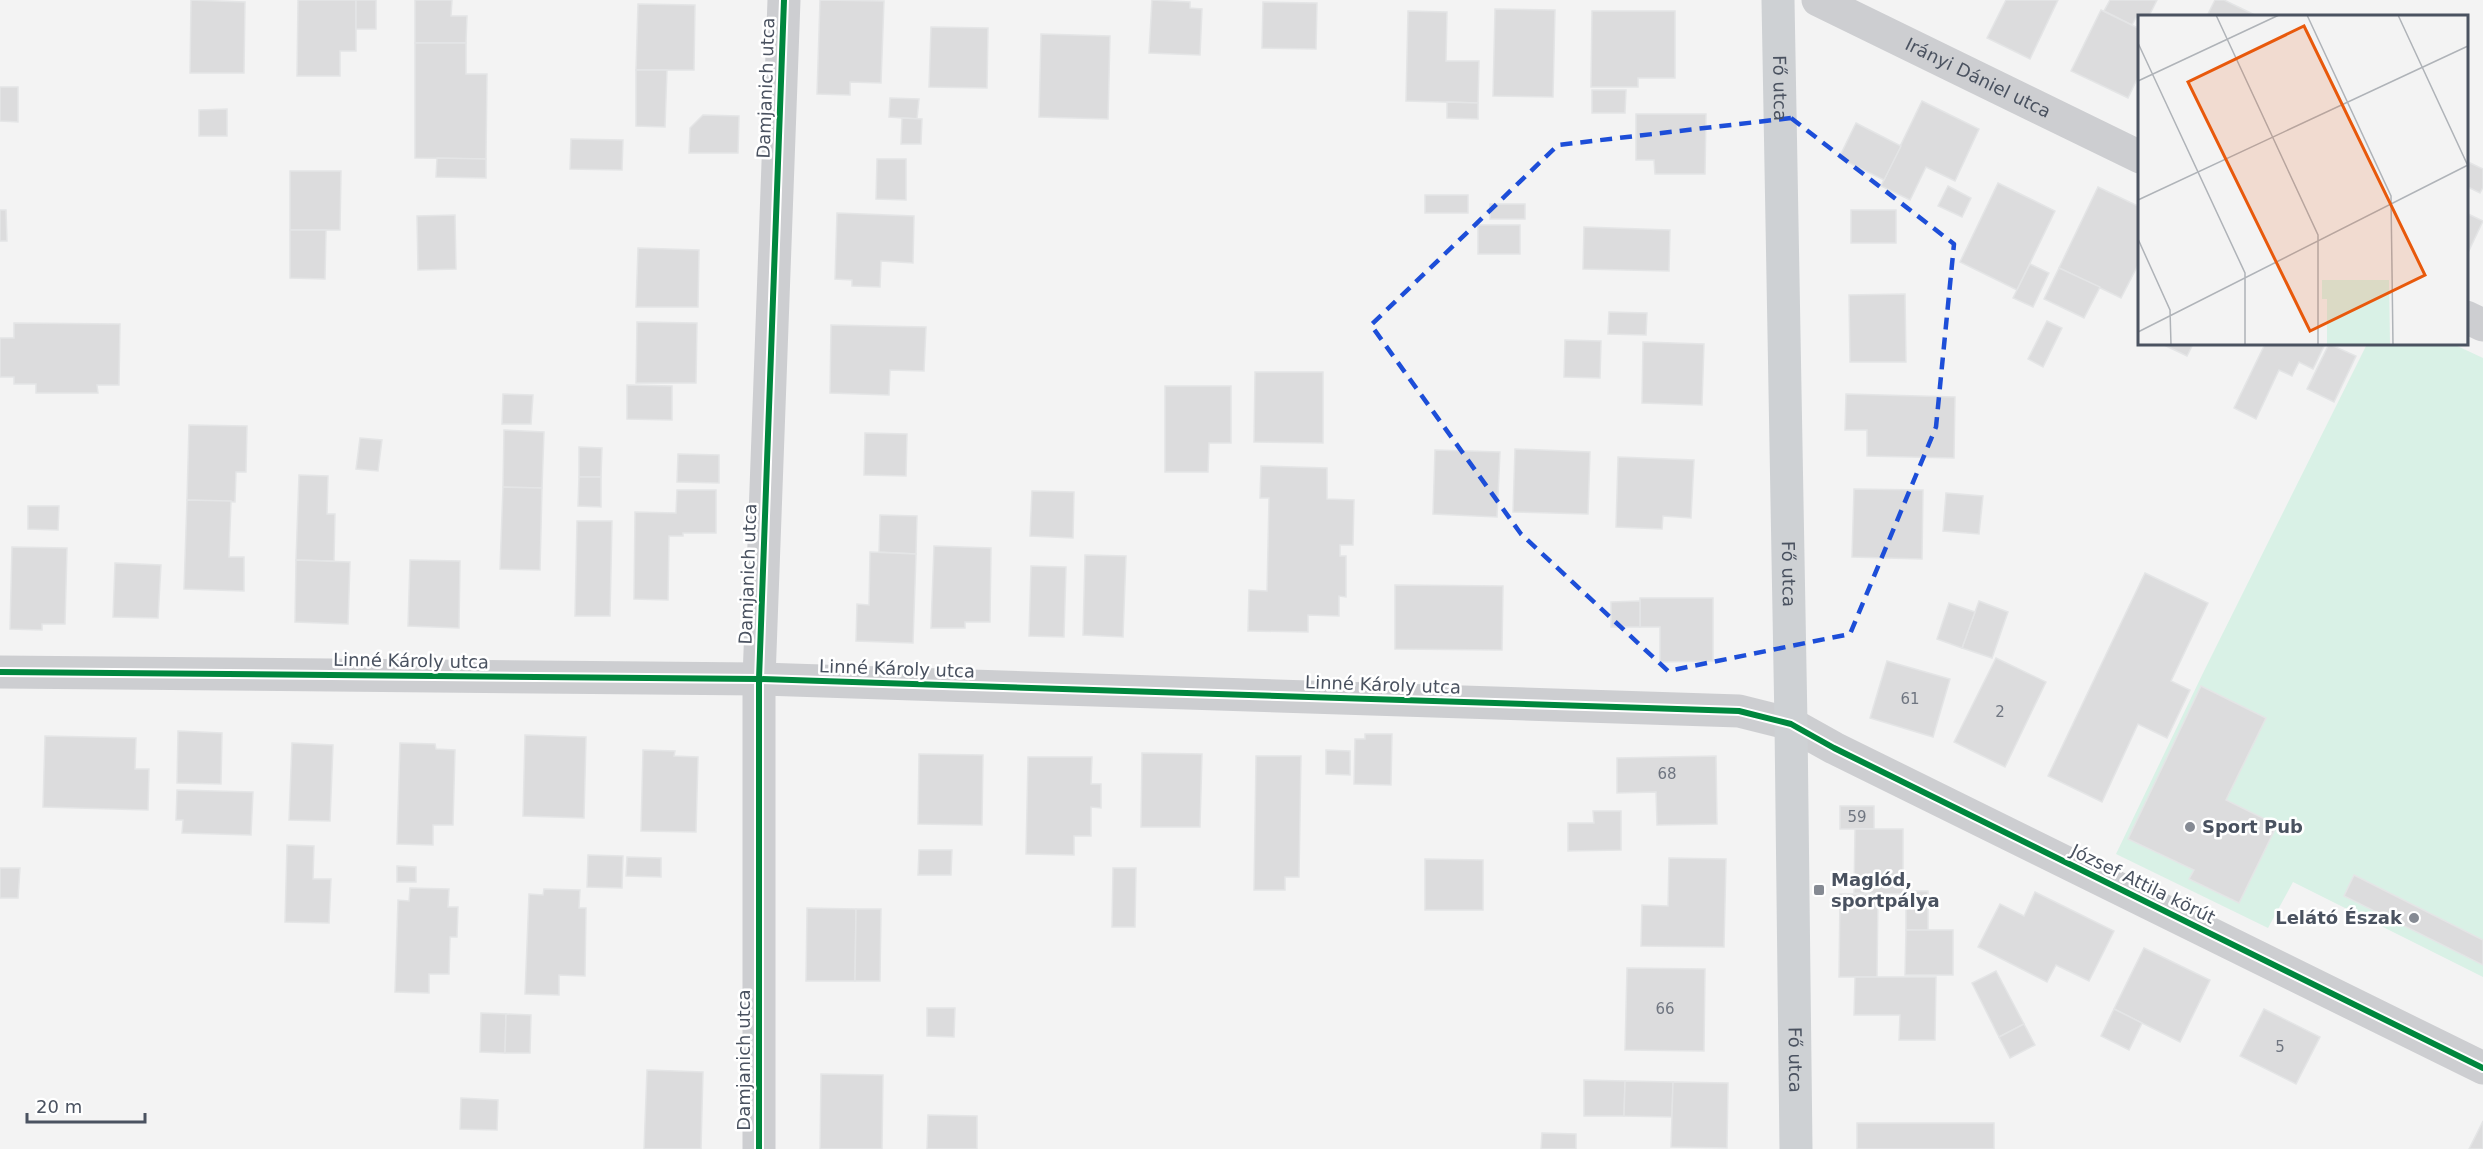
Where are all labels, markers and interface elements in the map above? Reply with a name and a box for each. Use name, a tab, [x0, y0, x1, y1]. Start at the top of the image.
inset map	[2138, 15, 2468, 345]
street label: Damjanich utca	[753, 17, 778, 159]
street label: Irányi Dániel utca	[1902, 33, 2054, 122]
street label: Fő utca	[1769, 55, 1791, 121]
street label: Damjanich utca	[735, 503, 760, 645]
street label: Fő utca	[1778, 541, 1800, 607]
street label: Linné Károly utca	[333, 649, 489, 672]
street label: Linné Károly utca	[819, 655, 975, 682]
street label: Linné Károly utca	[1305, 671, 1461, 698]
house number: 61	[1900, 690, 1920, 708]
house number: 2	[1995, 703, 2005, 721]
house number: 68	[1657, 765, 1677, 783]
house number: 59	[1847, 808, 1867, 826]
place label: Sport Pub	[2202, 816, 2303, 837]
marker: Sport Pub	[2183, 820, 2197, 834]
street label: József Attila körút	[2067, 839, 2219, 928]
place label: Maglód, sportpálya	[1831, 869, 1940, 911]
marker: Maglód, sportpálya	[1812, 883, 1826, 897]
place label: Lelátó Észak	[2275, 907, 2403, 928]
marker: Lelátó Észak	[2407, 911, 2421, 925]
street label: Damjanich utca	[733, 989, 754, 1131]
house number: 66	[1655, 1000, 1675, 1018]
street label: Fő utca	[1785, 1027, 1806, 1093]
house number: 5	[2275, 1038, 2285, 1056]
scale bar	[27, 1086, 146, 1124]
text: 20 m	[36, 1096, 82, 1117]

